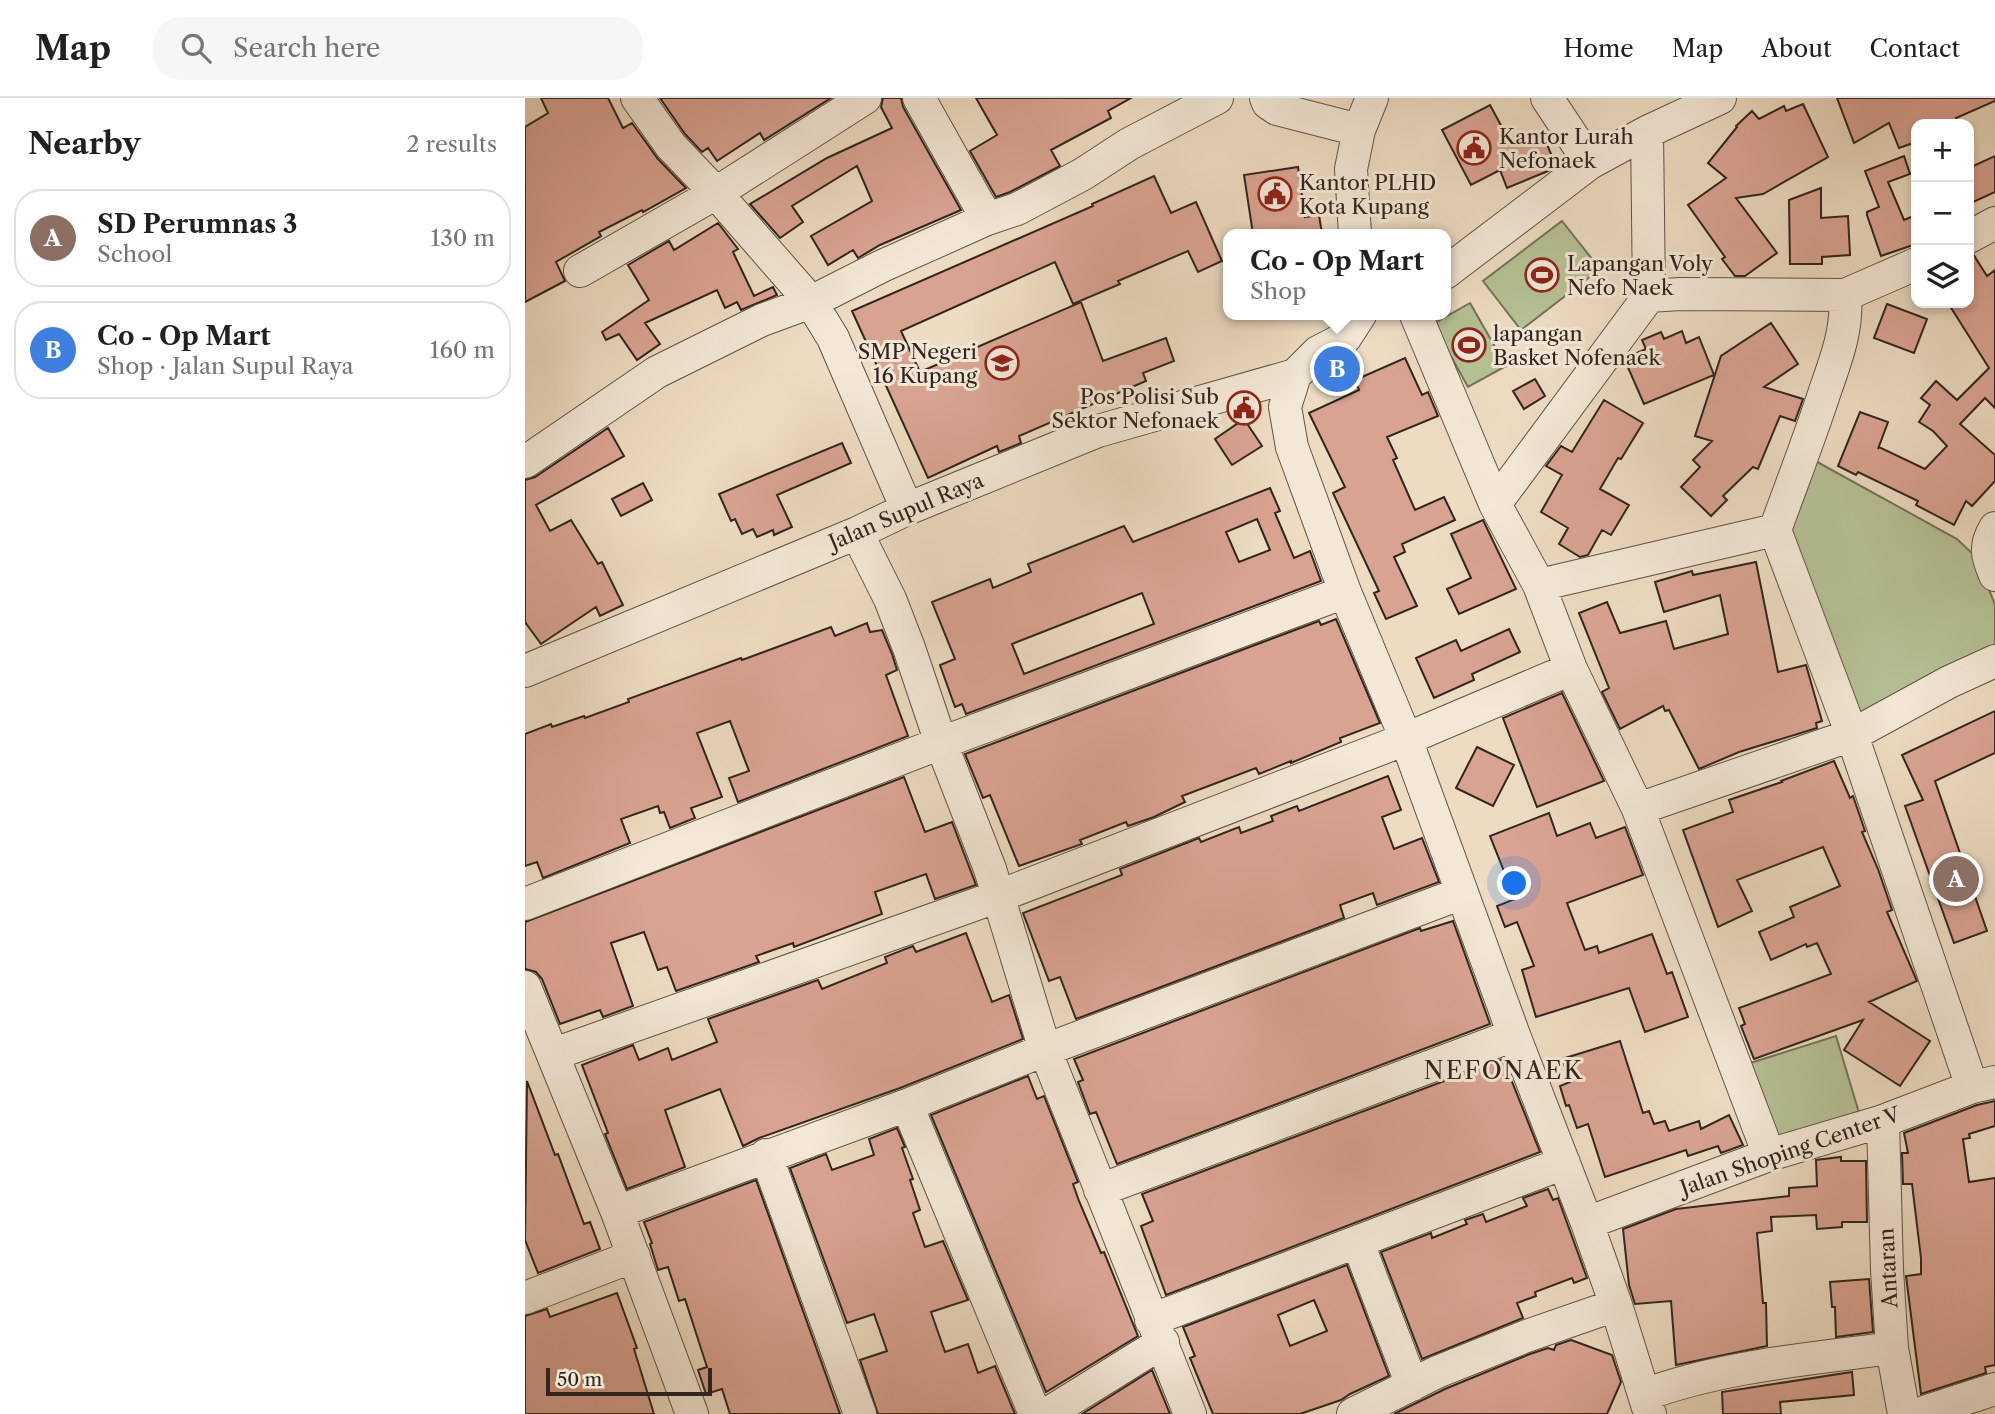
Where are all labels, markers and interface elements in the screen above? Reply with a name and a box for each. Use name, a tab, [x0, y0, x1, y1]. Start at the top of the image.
search box	[153, 17, 643, 80]
text: Map	[35, 28, 111, 69]
icon: search	[177, 29, 215, 67]
text: Search here	[233, 32, 380, 64]
text: Home	[1563, 34, 1634, 63]
text: Map	[1672, 34, 1723, 63]
text: About	[1761, 34, 1832, 63]
text: Contact	[1870, 34, 1960, 63]
map controls	[1911, 119, 1974, 308]
button: +	[1911, 119, 1974, 182]
place label: Kantor Lurah Nefonaek	[1499, 124, 1634, 173]
text: Nearby	[28, 125, 141, 162]
public building icon: Kantor Lurah Nefonaek	[1455, 129, 1493, 167]
text: 2 results	[406, 130, 497, 158]
place label: Kantor PLHD Kota Kupang	[1299, 170, 1436, 219]
public building icon: Kantor PLHD Kota Kupang	[1256, 175, 1294, 213]
button: −	[1911, 182, 1974, 245]
text: SD Perumnas 3	[97, 208, 297, 240]
text: A	[44, 224, 62, 252]
text: 130 m	[431, 224, 495, 252]
popup	[1223, 229, 1451, 320]
text: School	[97, 240, 172, 268]
text: Co - Op Mart	[1250, 245, 1424, 277]
button: layers	[1911, 245, 1974, 308]
place label: Lapangan Voly Nefo Naek	[1567, 251, 1713, 300]
sports icon: Lapangan Voly Nefo Naek	[1523, 256, 1561, 294]
text: Shop	[1250, 277, 1307, 305]
text: Co - Op Mart	[97, 320, 271, 352]
place label: lapangan Basket Nofenaek	[1493, 321, 1662, 370]
sports icon: lapangan Basket Nofenaek	[1450, 326, 1488, 364]
text: B	[44, 336, 62, 364]
text: 160 m	[430, 336, 495, 364]
place label: SMP Negeri 16 Kupang	[858, 339, 978, 388]
pin: B	[1314, 343, 1360, 395]
school or university icon: SMP Negeri 16 Kupang	[983, 344, 1021, 382]
text: Shop · Jalan Supul Raya	[97, 352, 354, 380]
place label: Pos Polisi Sub Sektor Nefonaek	[1051, 384, 1220, 433]
public building icon: Pos Polisi Sub Sektor Nefonaek	[1225, 389, 1263, 427]
street label: Jalan Supul Raya	[822, 467, 988, 556]
pin: A	[1933, 853, 1979, 905]
your location	[1497, 866, 1531, 900]
district label: NEFONAEK	[1424, 1056, 1584, 1085]
street label: Jalan Shoping Center V	[1674, 1101, 1904, 1201]
street label: Antaran	[1873, 1227, 1903, 1310]
scale bar	[546, 1365, 712, 1397]
text: 50 m	[557, 1368, 602, 1391]

